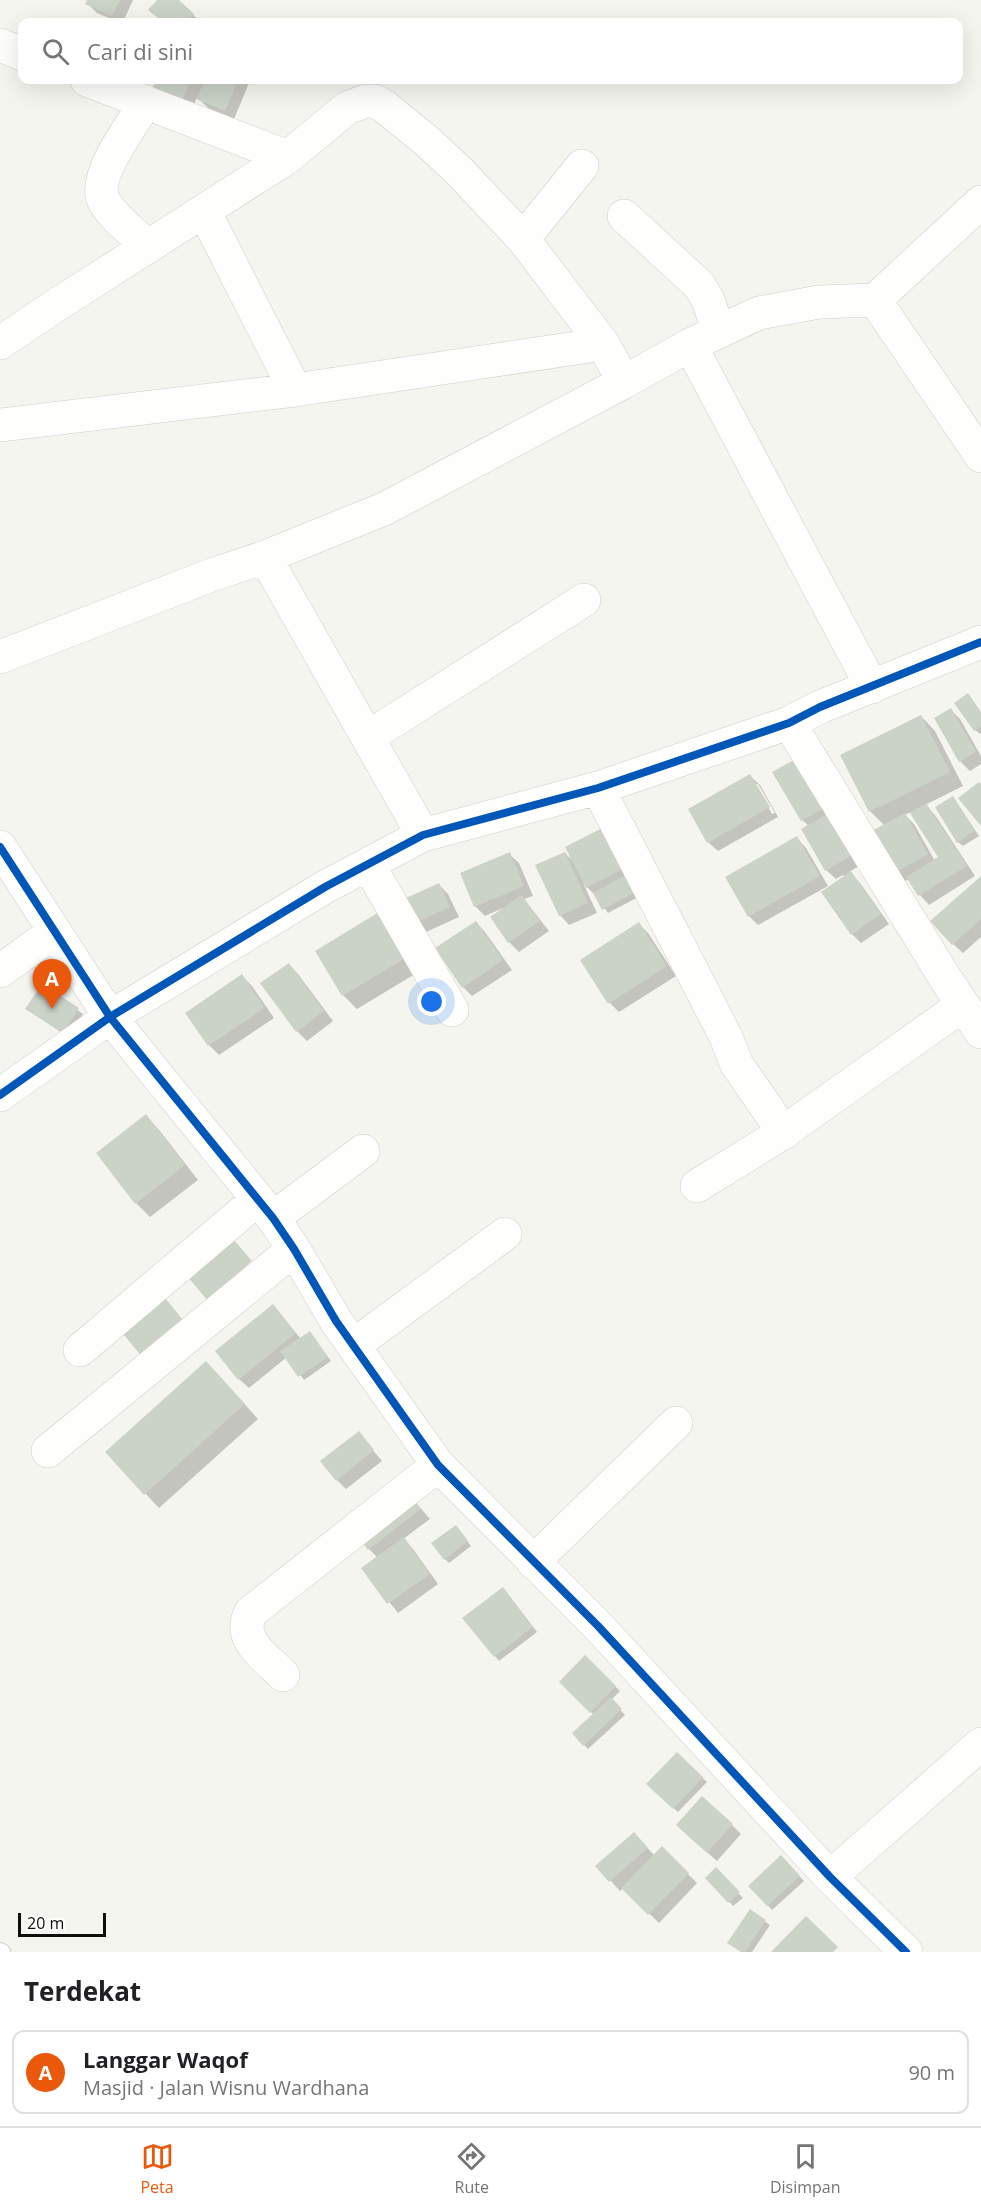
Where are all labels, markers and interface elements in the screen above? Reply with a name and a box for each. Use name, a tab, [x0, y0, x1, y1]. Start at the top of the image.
search box	[18, 18, 963, 84]
icon: search	[39, 35, 72, 68]
text: Cari di sini	[87, 36, 193, 66]
pin: A	[32, 960, 72, 1009]
your location	[417, 987, 446, 1016]
scale bar	[18, 1910, 106, 1938]
text: 20 m	[27, 1912, 64, 1934]
text: Terdekat	[24, 1973, 141, 2009]
text: Langgar Waqof	[83, 2044, 248, 2074]
text: A	[39, 2059, 52, 2086]
text: 90 m	[908, 2059, 955, 2086]
text: Masjid · Jalan Wisnu Wardhana	[83, 2074, 369, 2101]
tab: Peta	[140, 2140, 174, 2198]
tab: Rute	[455, 2140, 489, 2198]
tab: Disimpan	[770, 2140, 841, 2198]

